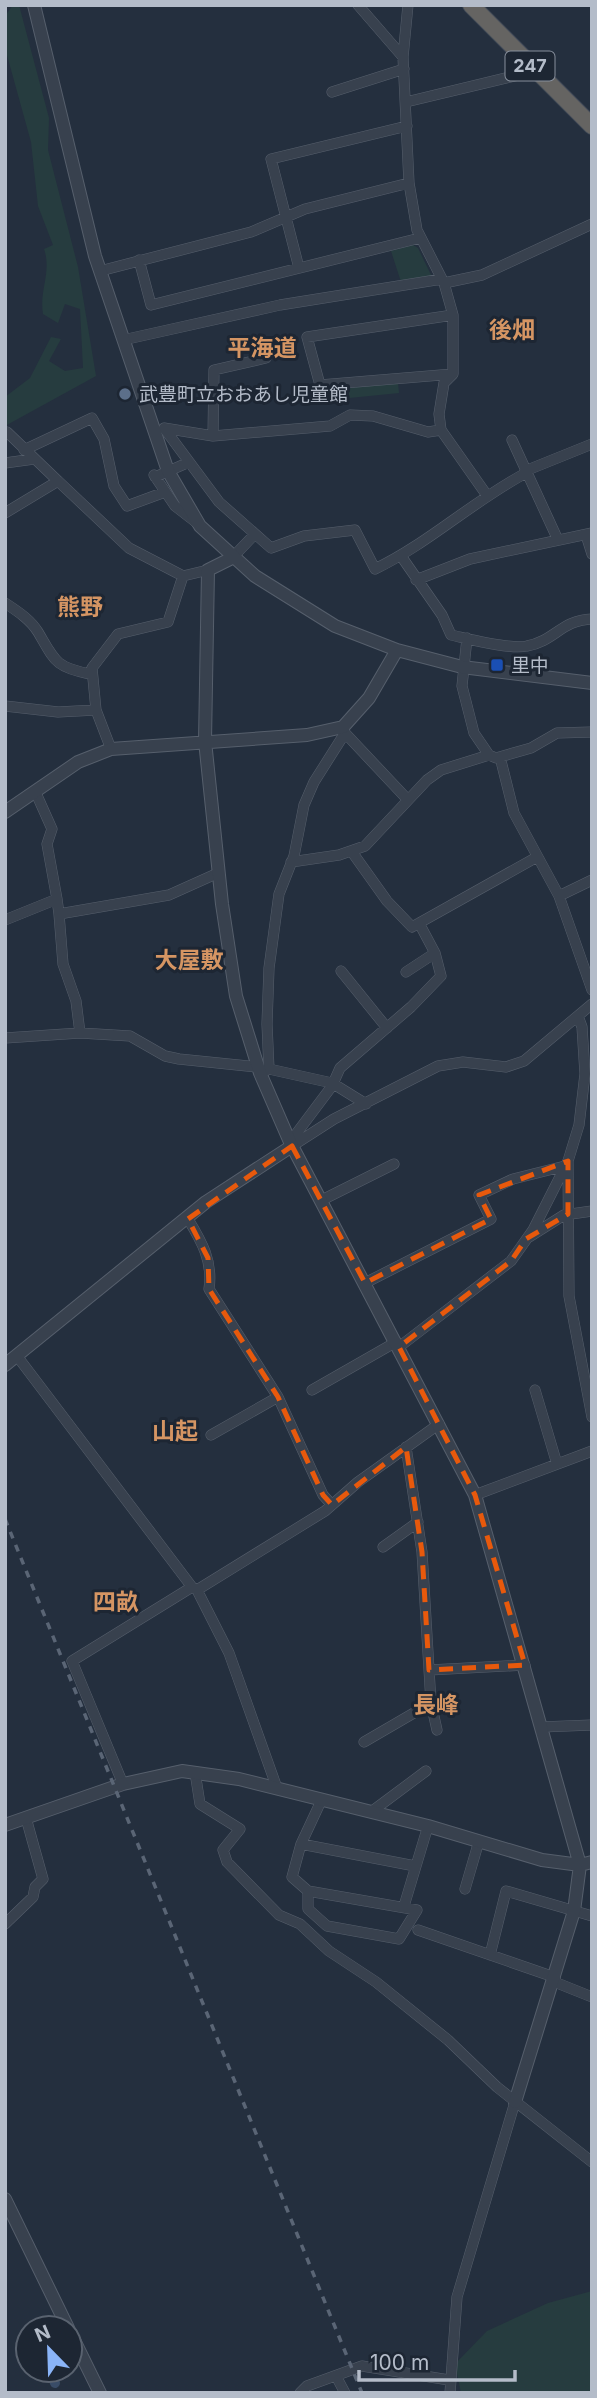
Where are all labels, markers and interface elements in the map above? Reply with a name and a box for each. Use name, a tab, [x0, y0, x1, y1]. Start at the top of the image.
road number: 247	[505, 52, 554, 80]
district label: 後畑	[489, 316, 535, 344]
district label: 平海道	[228, 334, 297, 362]
place label: 武豊町立おおあし児童館	[139, 383, 348, 406]
marker: 武豊町立おおあし児童館	[117, 386, 133, 402]
district label: 熊野	[57, 593, 103, 621]
place label: 里中	[511, 654, 549, 677]
marker: 里中	[489, 657, 505, 673]
district label: 大屋敷	[155, 946, 224, 974]
district label: 山起	[152, 1417, 198, 1445]
district label: 四畝	[93, 1588, 139, 1616]
district label: 長峰	[413, 1691, 459, 1719]
north arrow	[14, 2314, 84, 2384]
text: N	[31, 2320, 54, 2347]
scale bar	[359, 2338, 515, 2382]
text: 100 m	[370, 2350, 429, 2375]

